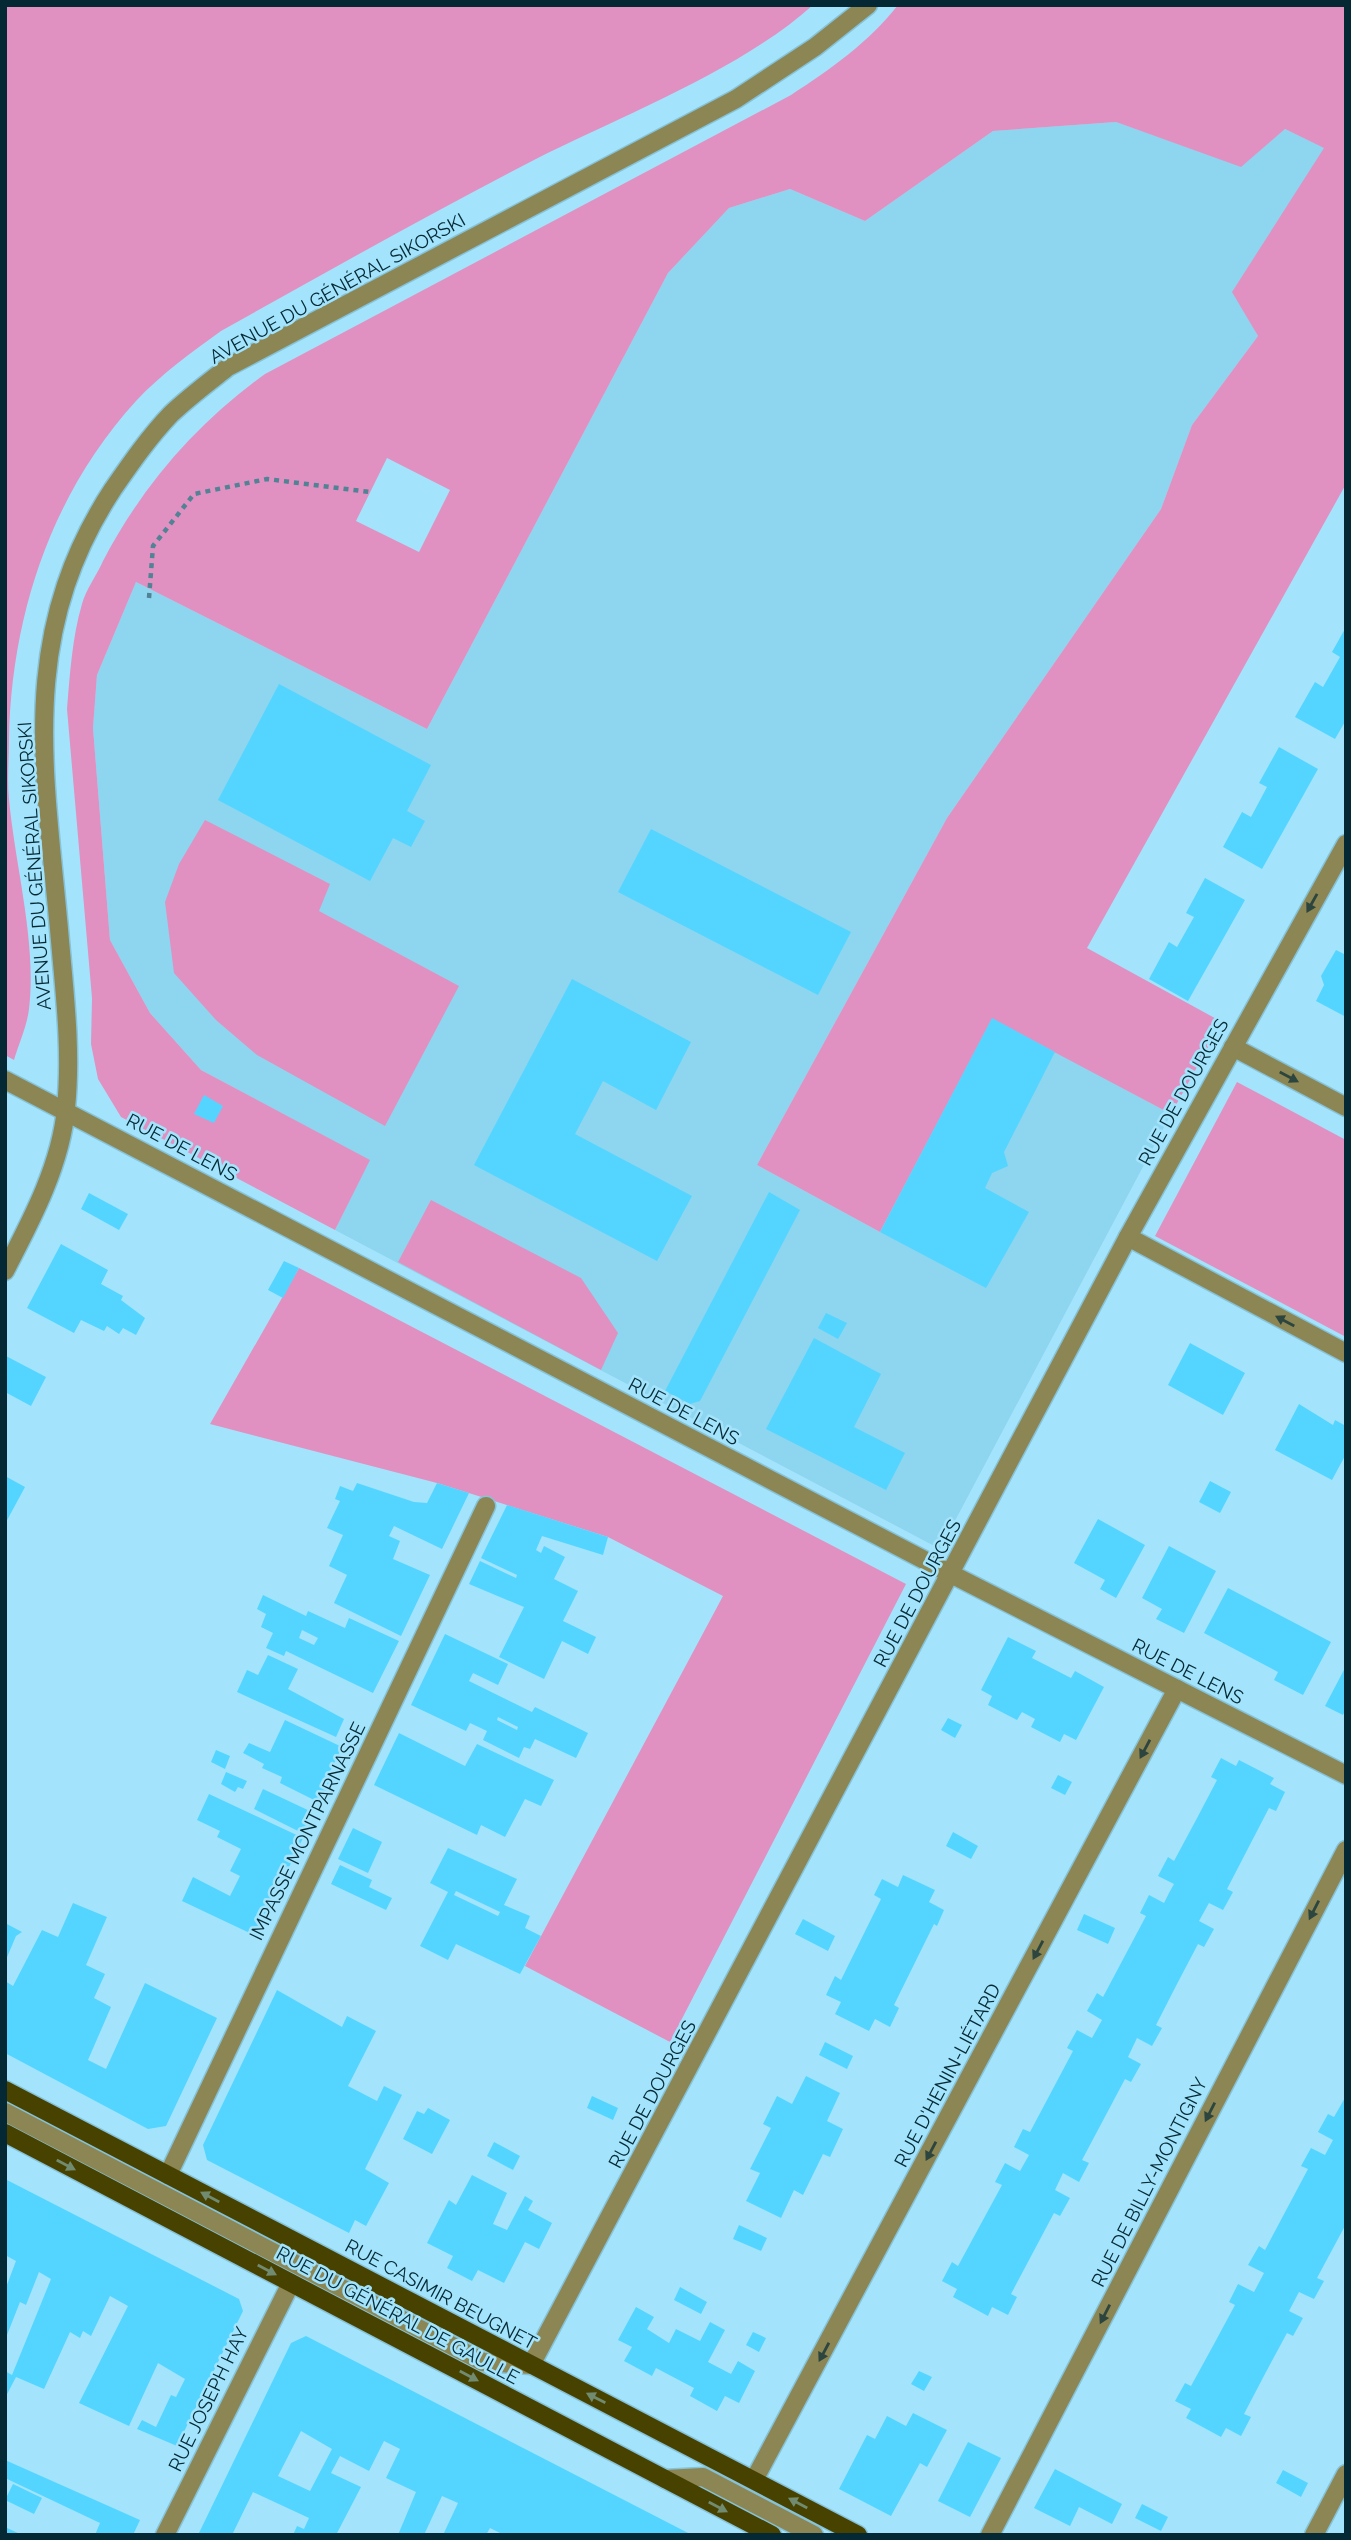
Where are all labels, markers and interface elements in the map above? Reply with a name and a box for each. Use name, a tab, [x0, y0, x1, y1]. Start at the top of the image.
street label: AVENUE DU GÉNÉRAL SIKORSKI	[205, 208, 469, 368]
street label: AVENUE DU GÉNÉRAL SIKORSKI	[13, 721, 55, 1011]
one-way arrow	[1306, 894, 1318, 913]
street label: RUE DE DOURGES	[1134, 1015, 1232, 1169]
one-way arrow	[1279, 1072, 1299, 1083]
street label: RUE DE LENS	[123, 1109, 241, 1185]
one-way arrow	[1276, 1315, 1295, 1327]
street label: RUE DE LENS	[625, 1373, 743, 1449]
street label: RUE DE DOURGES	[869, 1515, 965, 1671]
street label: RUE DE LENS	[1129, 1633, 1247, 1709]
street label: IMPASSE MONTPARNASSE	[245, 1718, 369, 1944]
one-way arrow	[1139, 1740, 1151, 1759]
one-way arrow	[1309, 1900, 1320, 1920]
one-way arrow	[1032, 1940, 1044, 1960]
street label: RUE D'HENIN-LIÉTARD	[889, 1979, 1005, 2171]
street label: RUE DE DOURGES	[604, 2016, 700, 2172]
street label: RUE DE BILLY-MONTIGNY	[1087, 2073, 1212, 2290]
one-way arrow	[1204, 2102, 1215, 2122]
one-way arrow	[925, 2141, 937, 2161]
one-way arrow	[56, 2159, 76, 2170]
one-way arrow	[201, 2191, 220, 2203]
street label: RUE CASIMIR BEUGNET	[342, 2234, 541, 2354]
street label: RUE DU GÉNÉRAL DE GAULLE	[273, 2241, 523, 2389]
one-way arrow	[257, 2265, 277, 2276]
one-way arrow	[1099, 2304, 1110, 2324]
street label: RUE JOSEPH HAY	[164, 2323, 253, 2475]
one-way arrow	[818, 2342, 830, 2362]
one-way arrow	[459, 2370, 478, 2382]
one-way arrow	[586, 2393, 606, 2404]
one-way arrow	[788, 2497, 807, 2509]
one-way arrow	[708, 2501, 728, 2512]

